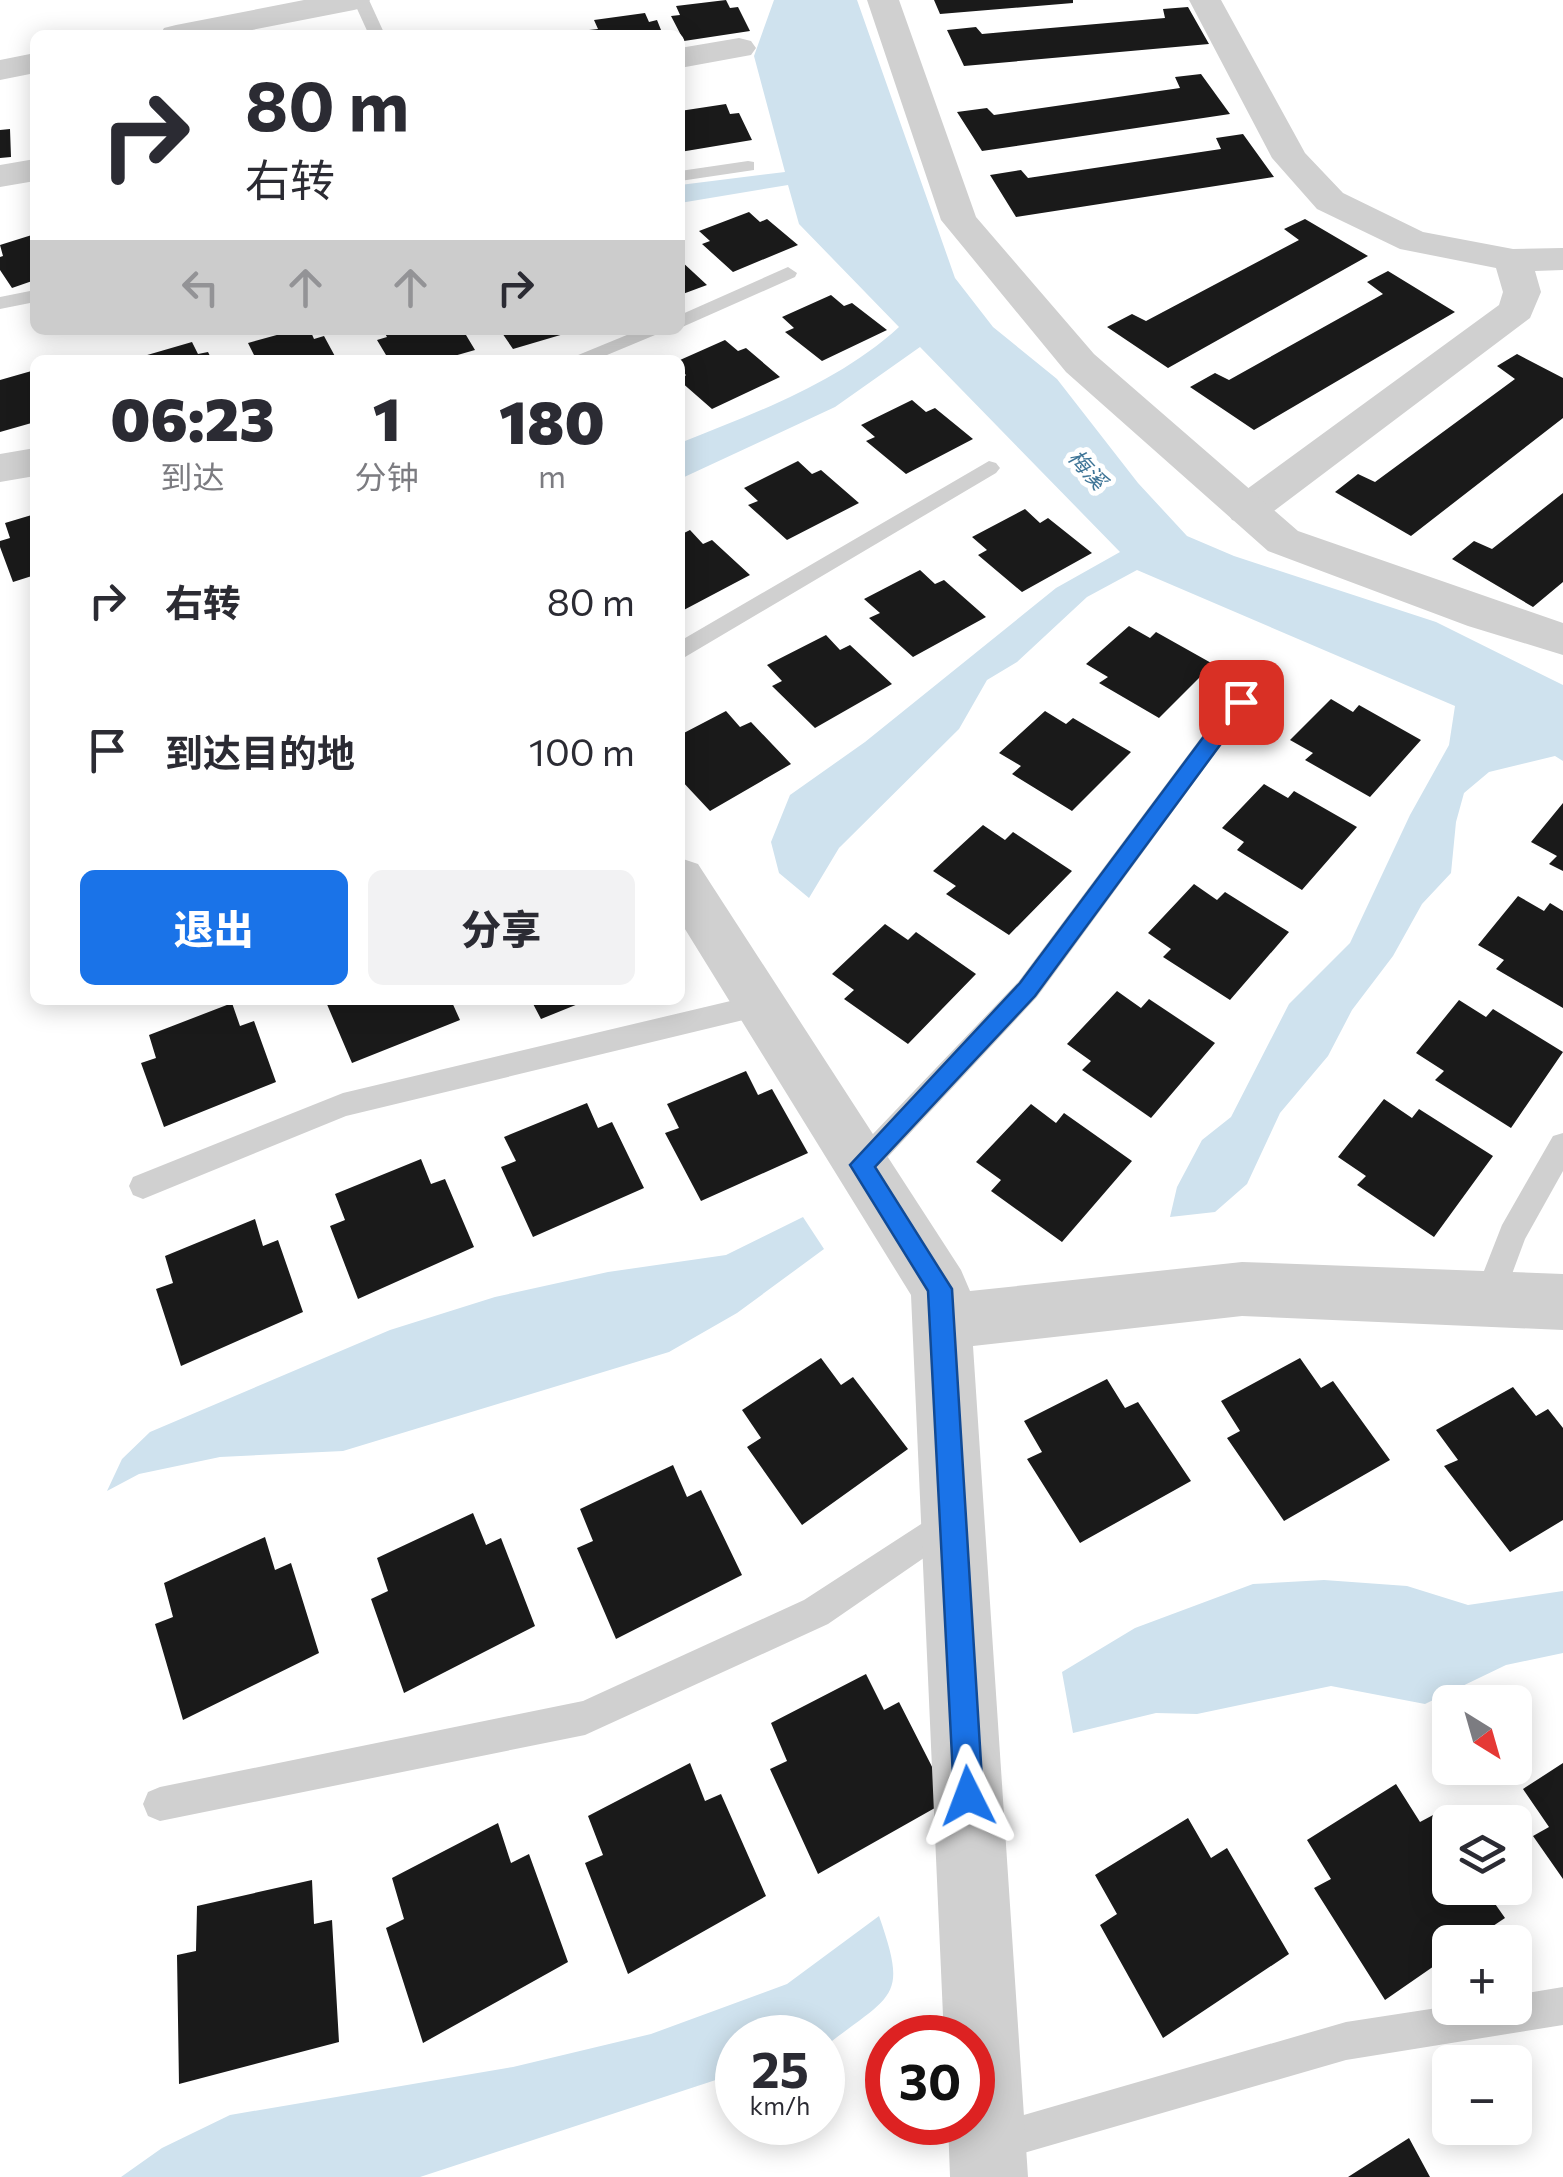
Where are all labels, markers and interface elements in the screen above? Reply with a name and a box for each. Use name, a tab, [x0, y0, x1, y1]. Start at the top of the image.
text: 80 m	[245, 60, 409, 145]
icon: right	[80, 70, 210, 200]
text: 右转	[245, 151, 335, 206]
icon: left	[173, 260, 228, 315]
icon: ahead	[278, 260, 333, 315]
icon: ahead	[383, 260, 438, 315]
icon: right	[488, 260, 543, 315]
text: 06:23	[110, 380, 275, 453]
text: 1	[373, 380, 401, 453]
text: 180	[499, 383, 605, 456]
water label: 梅溪	[1063, 444, 1114, 496]
text: m	[538, 455, 566, 495]
text: 到达	[160, 456, 224, 496]
text: 分钟	[355, 456, 419, 496]
icon: right	[80, 573, 135, 628]
text: 80 m	[547, 577, 635, 624]
text: 右转	[165, 578, 241, 625]
pin	[1199, 660, 1284, 745]
icon: arrive	[1214, 675, 1269, 730]
icon: arrive	[80, 723, 135, 778]
text: 100 m	[529, 727, 635, 774]
text: 到达目的地	[165, 728, 355, 775]
button: 退出	[80, 870, 348, 985]
button: 分享	[368, 870, 635, 985]
north arrow	[1432, 1685, 1532, 1785]
map controls	[1432, 1685, 1532, 2145]
position arrow	[916, 1744, 1020, 1848]
button: layers	[1432, 1805, 1532, 1905]
button: +	[1432, 1925, 1532, 2025]
speed limit sign: 30	[865, 2015, 995, 2145]
text: 25	[751, 2037, 809, 2098]
button: −	[1432, 2045, 1532, 2145]
text: km/h	[750, 2090, 810, 2120]

